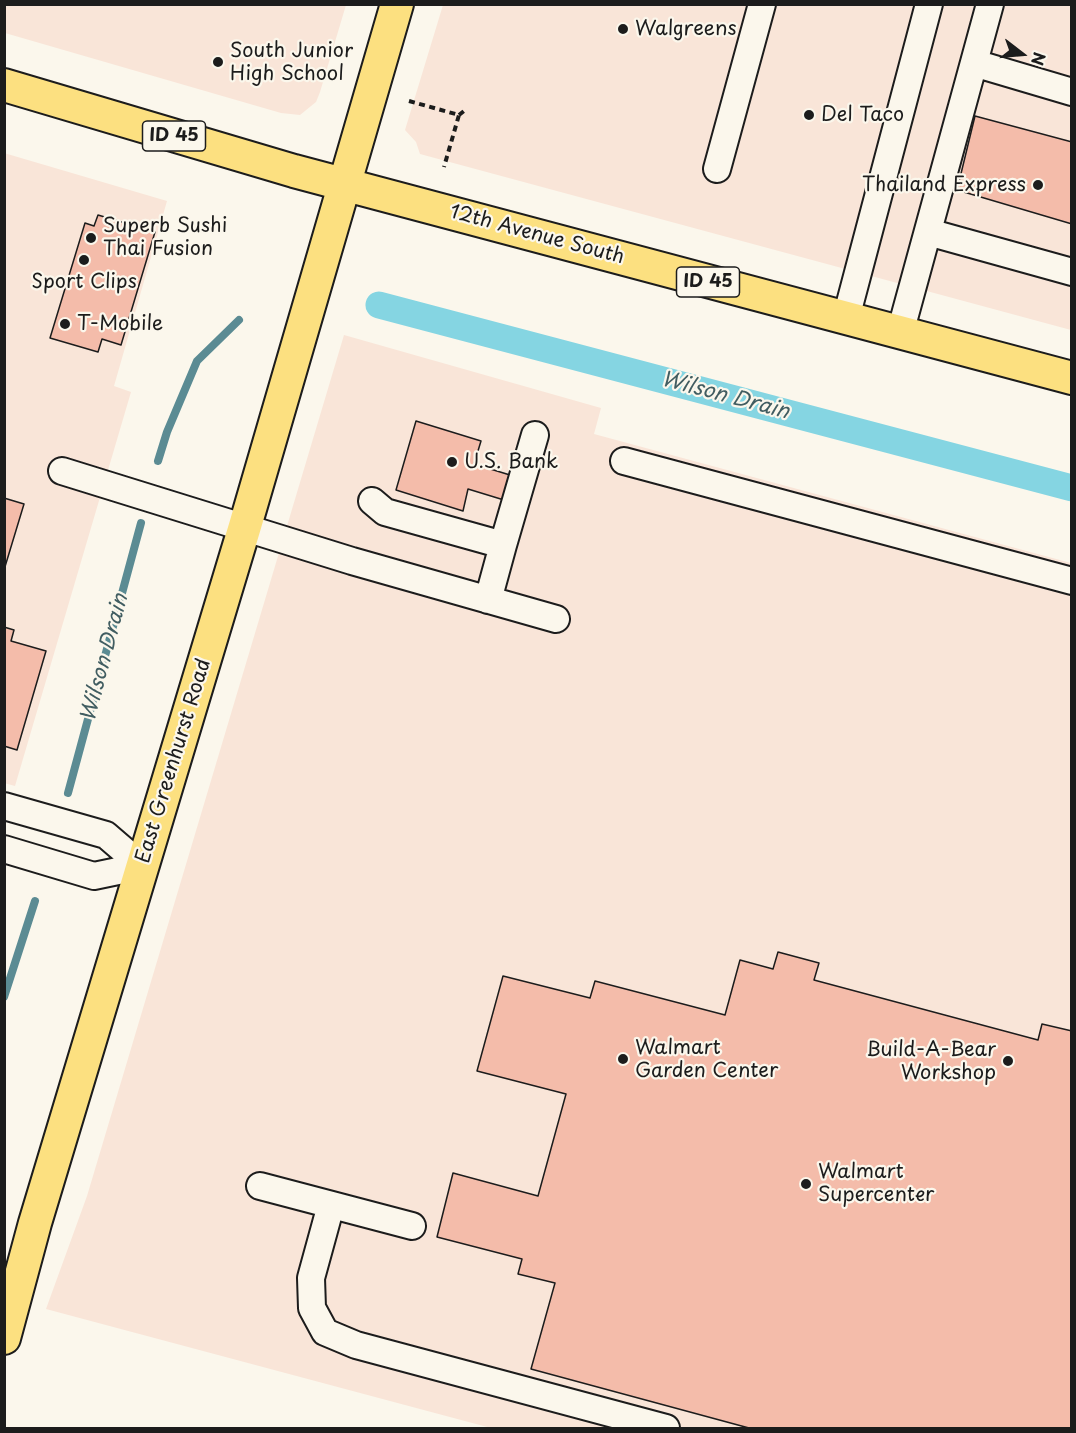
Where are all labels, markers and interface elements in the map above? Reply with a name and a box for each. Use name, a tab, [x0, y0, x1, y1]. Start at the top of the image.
place label: Walgreens	[635, 17, 737, 41]
marker: Walgreens	[616, 22, 630, 36]
north arrow	[992, 24, 1052, 84]
place label: South Junior High School	[230, 39, 353, 86]
text: N	[1026, 50, 1053, 68]
marker: South Junior High School	[211, 55, 225, 69]
place label: Del Taco	[821, 103, 904, 127]
marker: Del Taco	[802, 108, 816, 122]
road number: ID 45	[142, 121, 206, 151]
place label: Thailand Express	[862, 173, 1026, 197]
marker: Thailand Express	[1031, 178, 1045, 192]
street label: 12th Avenue South	[447, 200, 627, 270]
place label: Superb Sushi Thai Fusion	[103, 214, 227, 261]
marker: Superb Sushi Thai Fusion	[84, 231, 98, 245]
marker: Sport Clips	[77, 253, 91, 267]
road number: ID 45	[676, 267, 740, 297]
place label: Sport Clips	[31, 270, 137, 294]
place label: T-Mobile	[77, 312, 163, 336]
marker: T-Mobile	[58, 317, 72, 331]
water label: Wilson Drain	[658, 367, 792, 425]
place label: U.S. Bank	[464, 450, 558, 474]
marker: U.S. Bank	[445, 455, 459, 469]
water label: Wilson Drain	[76, 591, 134, 725]
street label: East Greenhurst Road	[131, 656, 217, 866]
place label: Walmart Garden Center	[635, 1036, 778, 1083]
place label: Build-A-Bear Workshop	[866, 1038, 996, 1085]
marker: Walmart Garden Center	[616, 1052, 630, 1066]
marker: Build-A-Bear Workshop	[1001, 1054, 1015, 1068]
place label: Walmart Supercenter	[818, 1160, 934, 1207]
marker: Walmart Supercenter	[799, 1177, 813, 1191]

